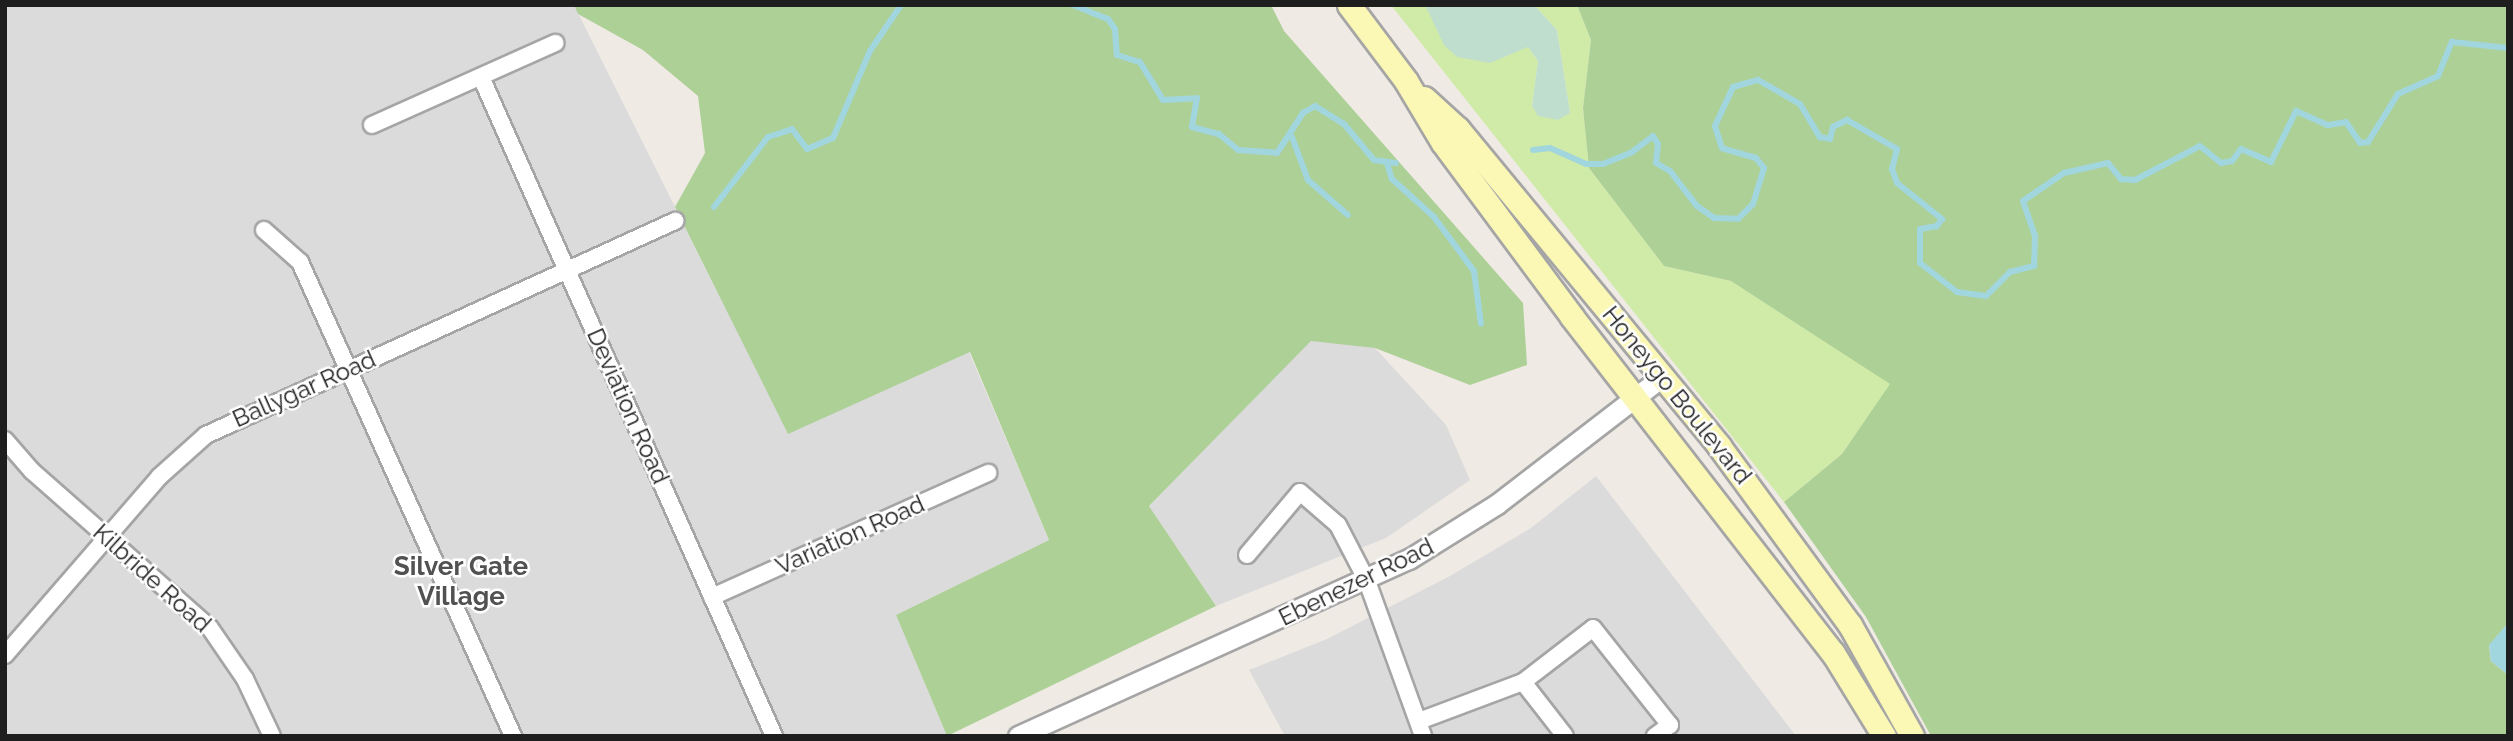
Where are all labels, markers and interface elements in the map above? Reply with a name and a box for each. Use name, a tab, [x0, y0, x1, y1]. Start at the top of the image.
street label: Honeygo Boulevard	[1596, 300, 1758, 490]
street label: Deviation Road	[581, 324, 675, 488]
street label: Ballygar Road	[228, 344, 380, 434]
street label: Variation Road	[771, 489, 929, 581]
street label: Kilbride Road	[87, 518, 217, 638]
street label: Ebenezer Road	[1274, 532, 1438, 632]
district label: Silver Gate Village	[394, 551, 528, 612]

